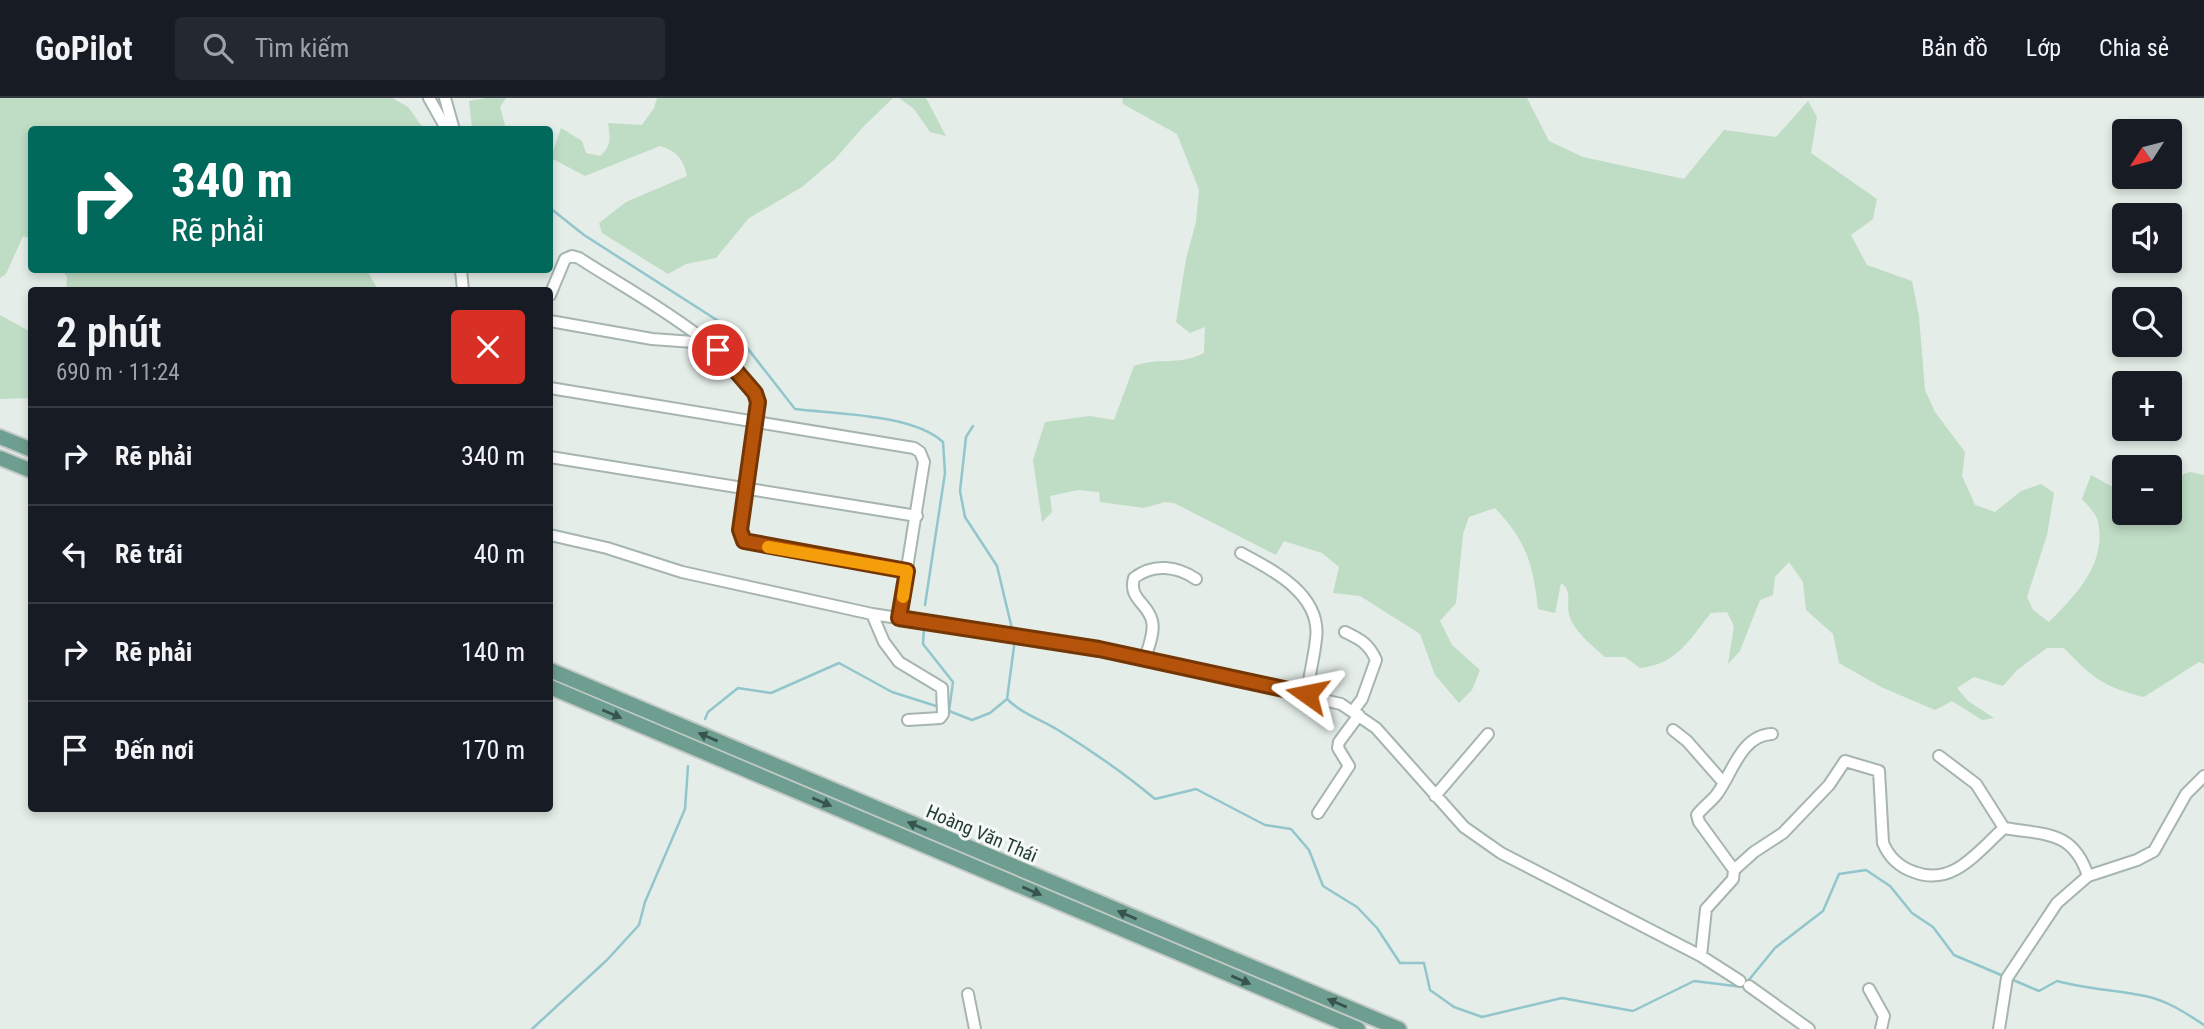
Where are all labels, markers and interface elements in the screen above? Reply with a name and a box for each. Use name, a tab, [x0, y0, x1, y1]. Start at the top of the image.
search box	[175, 17, 665, 80]
text: GoPilot	[35, 29, 133, 68]
icon: search	[199, 29, 237, 67]
text: Tìm kiếm	[255, 33, 349, 63]
text: Bản đồ	[1921, 34, 1988, 62]
text: Lớp	[2026, 34, 2061, 62]
text: Chia sẻ	[2099, 34, 2169, 62]
north arrow	[2112, 119, 2182, 189]
map controls	[2112, 119, 2182, 525]
text: 340 m	[171, 152, 293, 209]
icon: right	[56, 154, 147, 245]
button: sound	[2112, 203, 2182, 273]
text: Rẽ phải	[171, 211, 264, 249]
button: search	[2112, 287, 2182, 357]
text: 2 phút	[56, 308, 162, 357]
button: close	[451, 310, 525, 384]
pin	[688, 320, 748, 380]
icon: arrive	[699, 331, 737, 369]
text: 690 m · 11:24	[56, 359, 180, 386]
button: +	[2112, 371, 2182, 441]
icon: right	[56, 437, 94, 475]
text: Rẽ phải	[115, 441, 192, 471]
text: 340 m	[461, 441, 525, 471]
button: −	[2112, 455, 2182, 525]
icon: left	[56, 535, 94, 573]
text: Rẽ trái	[115, 539, 183, 569]
text: 40 m	[474, 539, 525, 569]
icon: right	[56, 633, 94, 671]
text: Rẽ phải	[115, 637, 192, 667]
text: 140 m	[461, 637, 525, 667]
position arrow	[1270, 657, 1344, 731]
one-way arrow	[602, 709, 623, 720]
icon: arrive	[56, 731, 94, 769]
one-way arrow	[698, 731, 718, 743]
text: Đến nơi	[115, 735, 194, 765]
text: 170 m	[461, 735, 525, 765]
one-way arrow	[812, 797, 833, 808]
street label: Hoàng Văn Thái	[923, 800, 1041, 867]
one-way arrow	[907, 820, 927, 832]
one-way arrow	[1021, 886, 1042, 897]
one-way arrow	[1116, 909, 1137, 920]
one-way arrow	[1231, 974, 1252, 985]
one-way arrow	[1326, 997, 1347, 1008]

